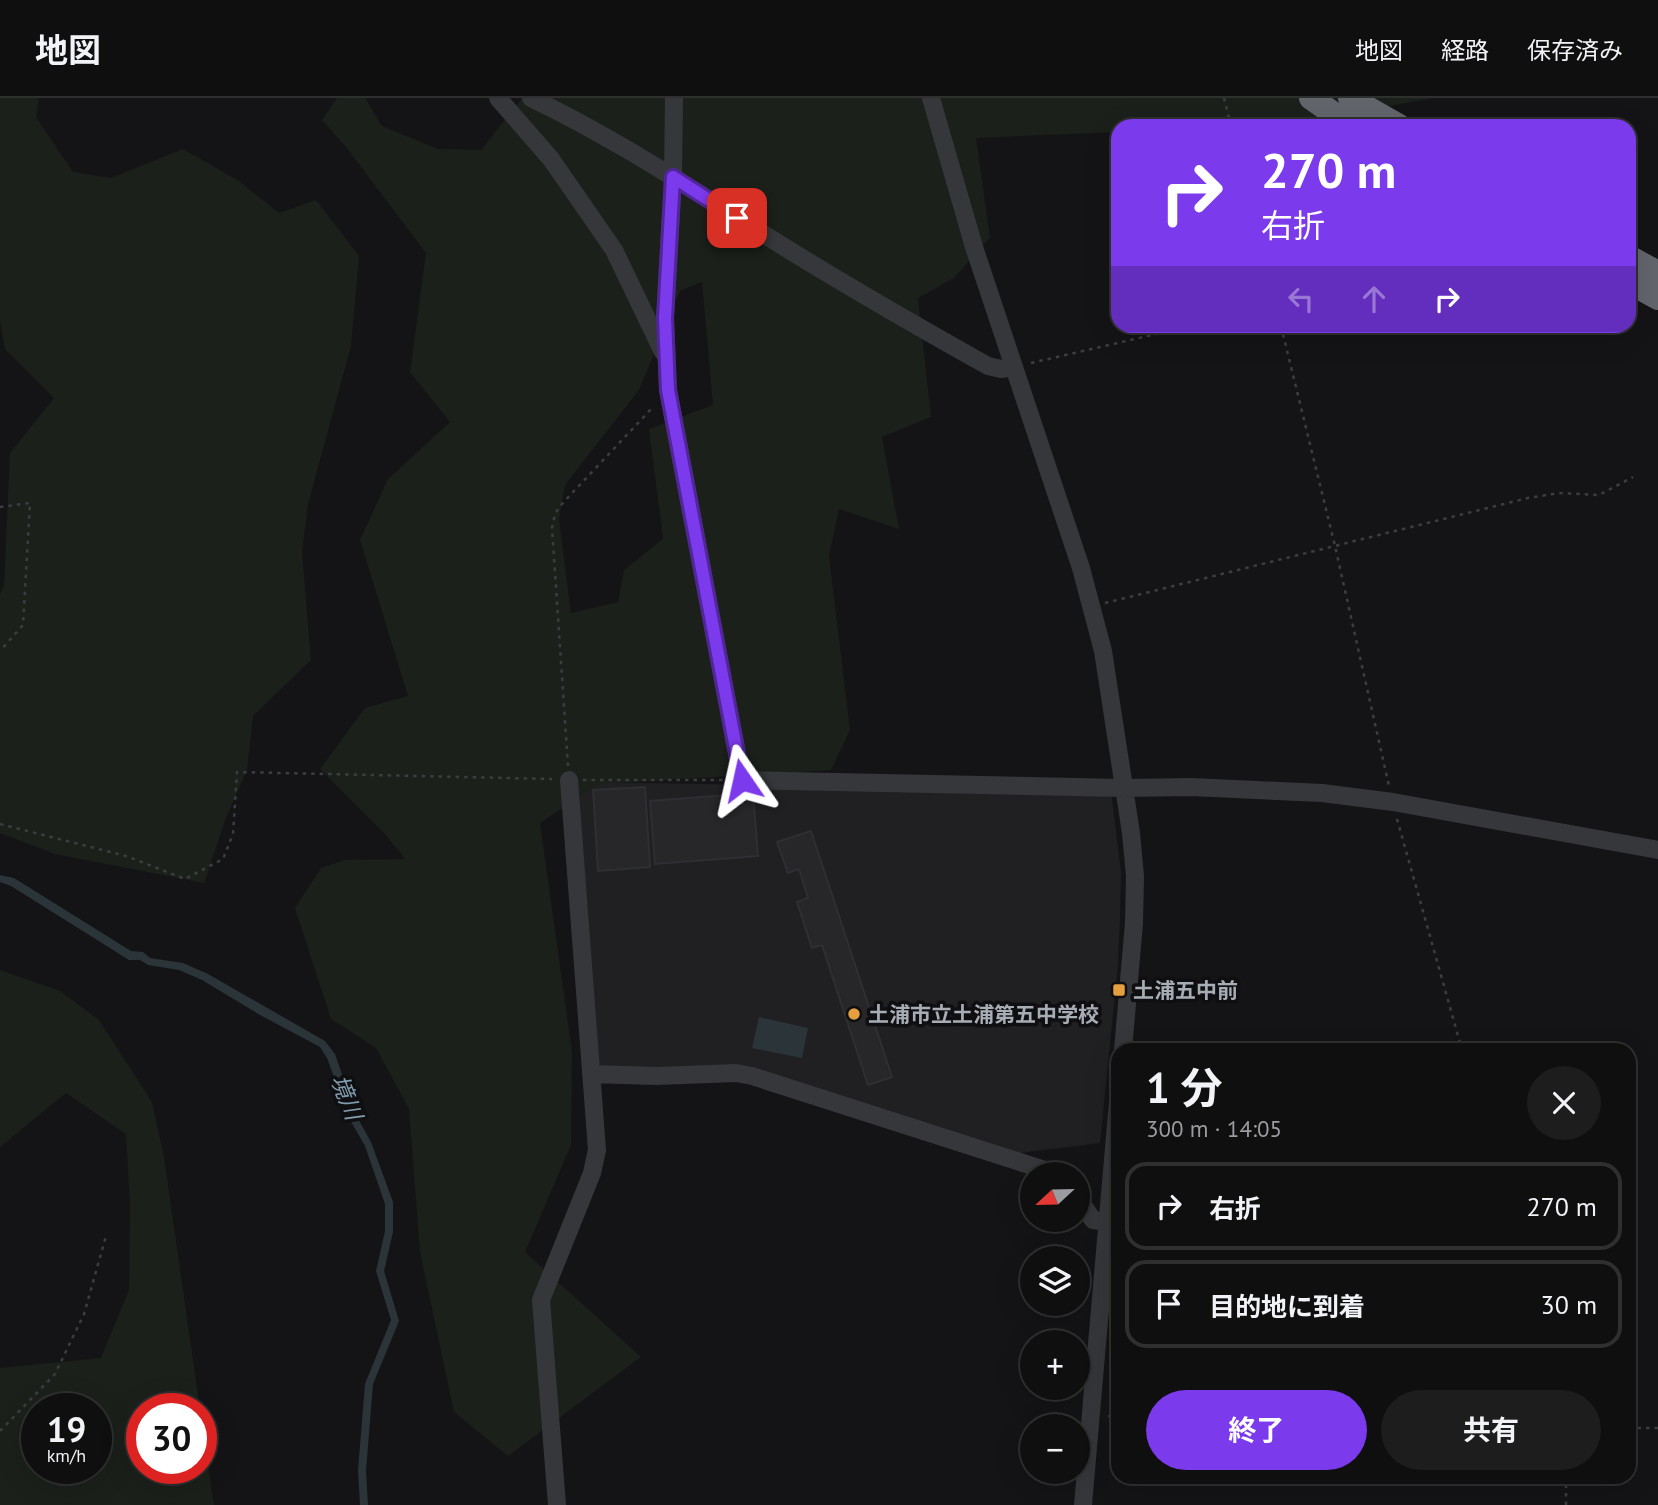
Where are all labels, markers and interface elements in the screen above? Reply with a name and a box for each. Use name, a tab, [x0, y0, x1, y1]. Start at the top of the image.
text: 地図	[35, 28, 101, 71]
text: 地図	[1355, 35, 1403, 66]
text: 経路	[1441, 35, 1489, 66]
text: 保存済み	[1527, 35, 1623, 66]
text: 270 m	[1261, 138, 1396, 202]
icon: right	[1146, 147, 1237, 238]
pin	[707, 188, 767, 248]
icon: arrive	[718, 199, 756, 237]
text: 右折	[1261, 204, 1325, 246]
icon: left	[1282, 280, 1320, 318]
icon: ahead	[1355, 280, 1393, 318]
icon: right	[1428, 280, 1466, 318]
position arrow	[705, 743, 779, 817]
place label: 土浦五中前	[1133, 977, 1238, 1004]
marker: 土浦五中前	[1111, 982, 1127, 998]
place label: 土浦市立土浦第五中学校	[868, 1001, 1099, 1028]
marker: 土浦市立土浦第五中学校	[846, 1006, 862, 1022]
text: 1 分	[1146, 1060, 1222, 1115]
button: close	[1527, 1066, 1601, 1140]
water label: 境川	[325, 1070, 370, 1127]
text: 300 m · 14:05	[1146, 1114, 1282, 1143]
north arrow	[1020, 1162, 1090, 1232]
map controls	[1020, 1162, 1090, 1484]
icon: right	[1150, 1187, 1188, 1225]
text: 270 m	[1526, 1190, 1597, 1223]
text: 右折	[1209, 1192, 1261, 1225]
button: layers	[1020, 1246, 1090, 1316]
icon: arrive	[1150, 1285, 1188, 1323]
text: 30 m	[1541, 1288, 1597, 1321]
text: 目的地に到着	[1209, 1290, 1365, 1323]
button: +	[1020, 1330, 1090, 1400]
button: 終了	[1146, 1390, 1367, 1470]
button: 共有	[1381, 1390, 1601, 1470]
speed limit sign: 30	[126, 1393, 217, 1484]
text: 19	[47, 1406, 86, 1452]
button: −	[1020, 1414, 1090, 1484]
text: km/h	[47, 1444, 86, 1467]

